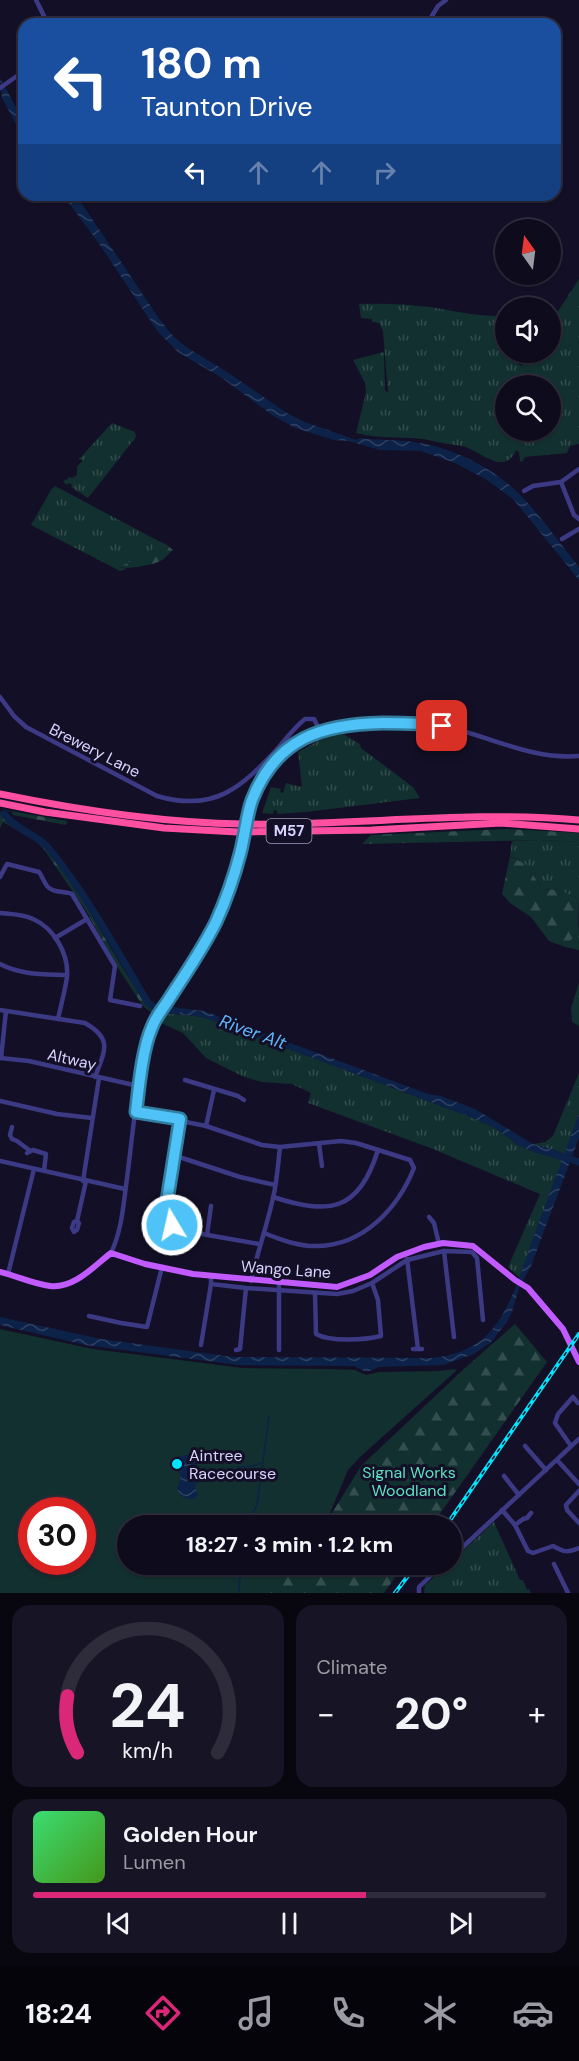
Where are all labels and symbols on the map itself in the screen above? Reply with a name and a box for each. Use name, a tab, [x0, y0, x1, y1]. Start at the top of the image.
north arrow	[495, 219, 561, 285]
pin	[416, 700, 467, 751]
street label: Brewery Lane	[46, 719, 144, 782]
road number: M57	[266, 819, 312, 843]
water label: River Alt	[216, 1009, 291, 1056]
street label: Altway	[45, 1044, 99, 1075]
position arrow	[140, 1193, 204, 1257]
street label: Wango Lane	[240, 1256, 332, 1283]
place label: Aintree Racecourse	[189, 1445, 276, 1484]
marker: Aintree Racecourse	[170, 1457, 184, 1471]
park label: Signal Works Woodland	[362, 1462, 456, 1501]
speed limit sign: 30	[18, 1497, 96, 1575]

